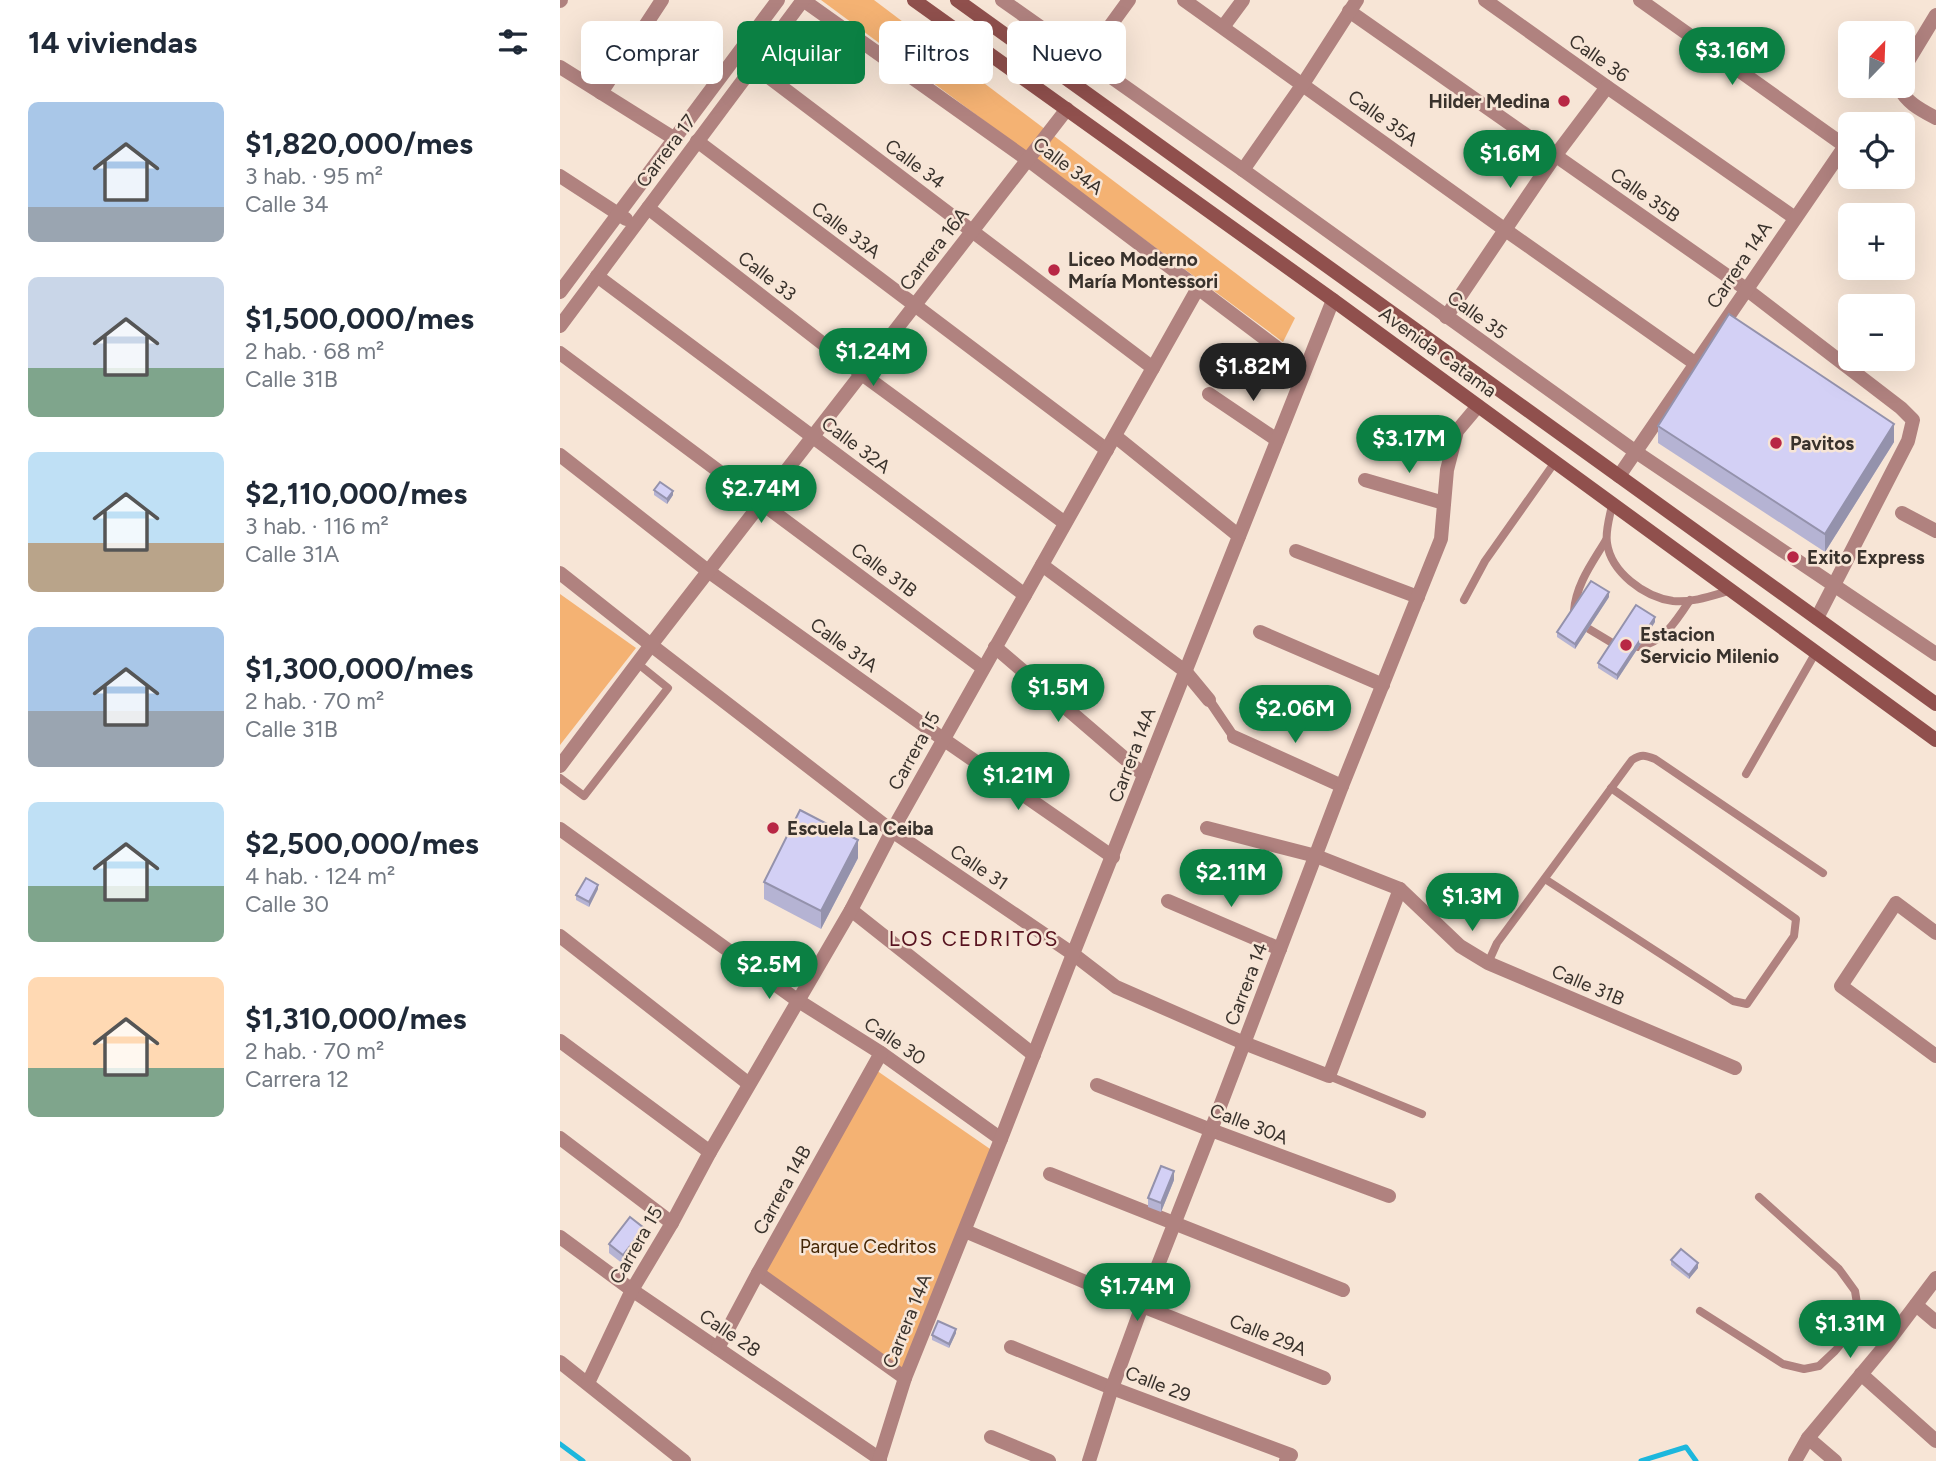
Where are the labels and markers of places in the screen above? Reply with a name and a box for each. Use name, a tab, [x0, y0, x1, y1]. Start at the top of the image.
pin: $3.16M	[1675, 28, 1789, 87]
place label: Hilder Medina	[1429, 90, 1550, 113]
marker: Hilder Medina	[1556, 93, 1572, 109]
pin: $1.6M	[1461, 130, 1559, 190]
place label: Liceo Moderno María Montessori	[1068, 248, 1218, 293]
marker: Liceo Moderno María Montessori	[1046, 262, 1062, 278]
pin: $1.24M	[816, 328, 930, 388]
pin: $1.82M	[1196, 344, 1310, 403]
pin: $3.17M	[1352, 416, 1466, 475]
place label: Pavitos	[1790, 432, 1854, 455]
marker: Pavitos	[1768, 435, 1784, 451]
pin: $2.74M	[704, 466, 818, 525]
place label: Exito Express	[1807, 546, 1925, 569]
marker: Exito Express	[1785, 549, 1801, 565]
place label: Estacion Servicio Milenio	[1640, 623, 1779, 668]
marker: Estacion Servicio Milenio	[1618, 637, 1634, 653]
pin: $1.5M	[1009, 664, 1107, 724]
pin: $2.06M	[1238, 686, 1352, 745]
pin: $1.21M	[961, 752, 1075, 812]
place label: Escuela La Ceiba	[787, 817, 934, 840]
marker: Escuela La Ceiba	[765, 820, 781, 836]
pin: $2.11M	[1174, 850, 1288, 909]
pin: $1.3M	[1423, 874, 1521, 933]
pin: $2.5M	[720, 942, 818, 1001]
pin: $1.74M	[1080, 1264, 1194, 1323]
pin: $1.31M	[1793, 1300, 1907, 1360]

